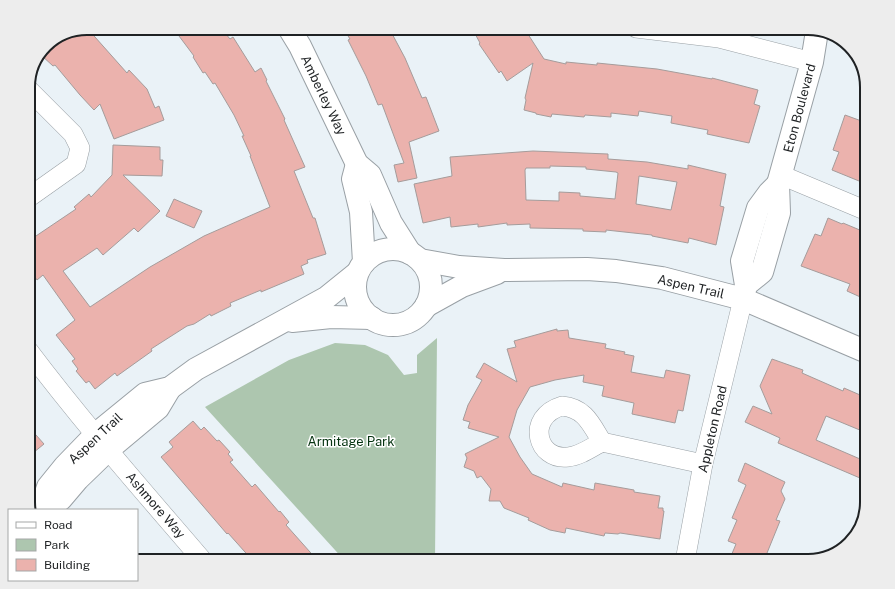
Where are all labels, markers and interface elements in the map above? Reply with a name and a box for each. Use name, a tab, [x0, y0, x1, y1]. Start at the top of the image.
street label: Amberley Way	[298, 53, 349, 138]
street label: Eton Boulevard	[780, 62, 819, 154]
street label: Aspen Trail	[656, 272, 726, 301]
street label: Appleton Road	[695, 384, 730, 474]
street label: Aspen Trail	[65, 410, 125, 467]
park label: Armitage Park	[307, 434, 395, 449]
street label: Ashmore Way	[123, 469, 188, 541]
legend	[8, 509, 138, 581]
text: Road	[44, 518, 72, 532]
text: Park	[44, 538, 70, 552]
text: Building	[44, 558, 90, 572]

